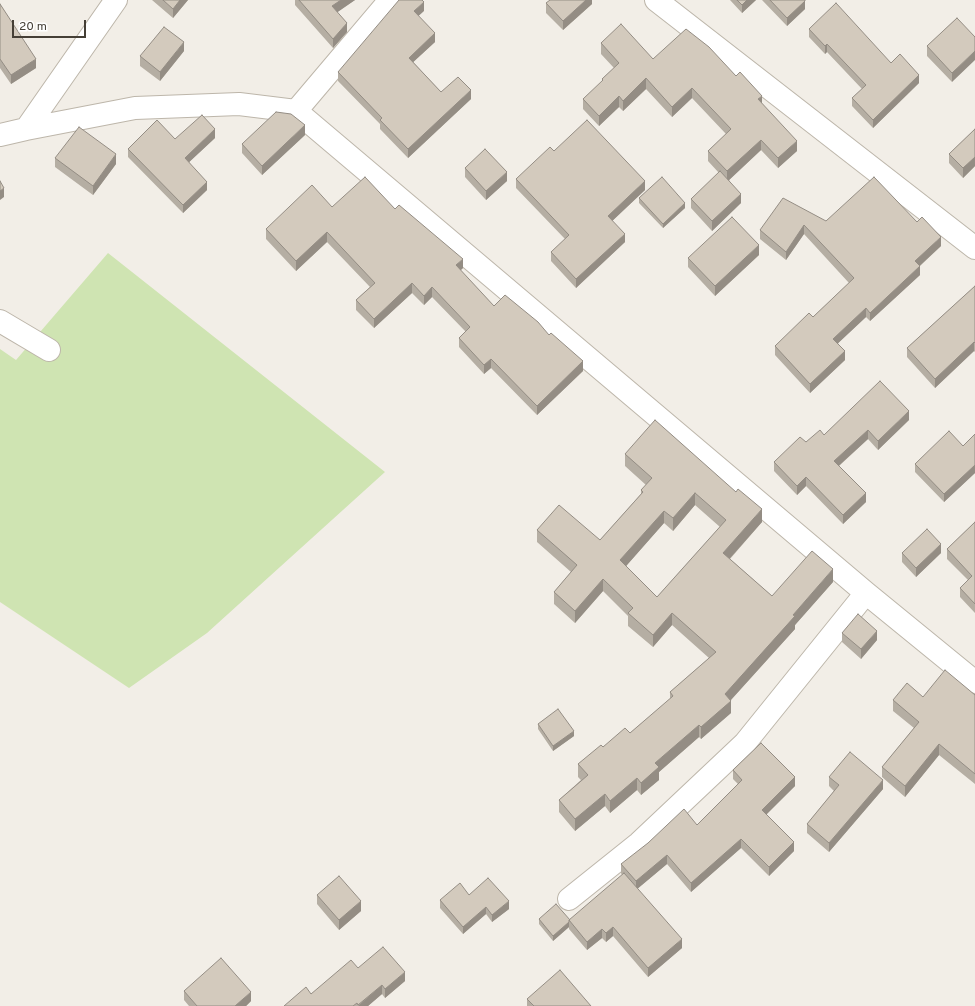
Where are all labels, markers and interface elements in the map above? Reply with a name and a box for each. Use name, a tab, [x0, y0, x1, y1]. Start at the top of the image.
scale bar	[14, 12, 88, 38]
text: 20 m	[19, 19, 47, 35]

